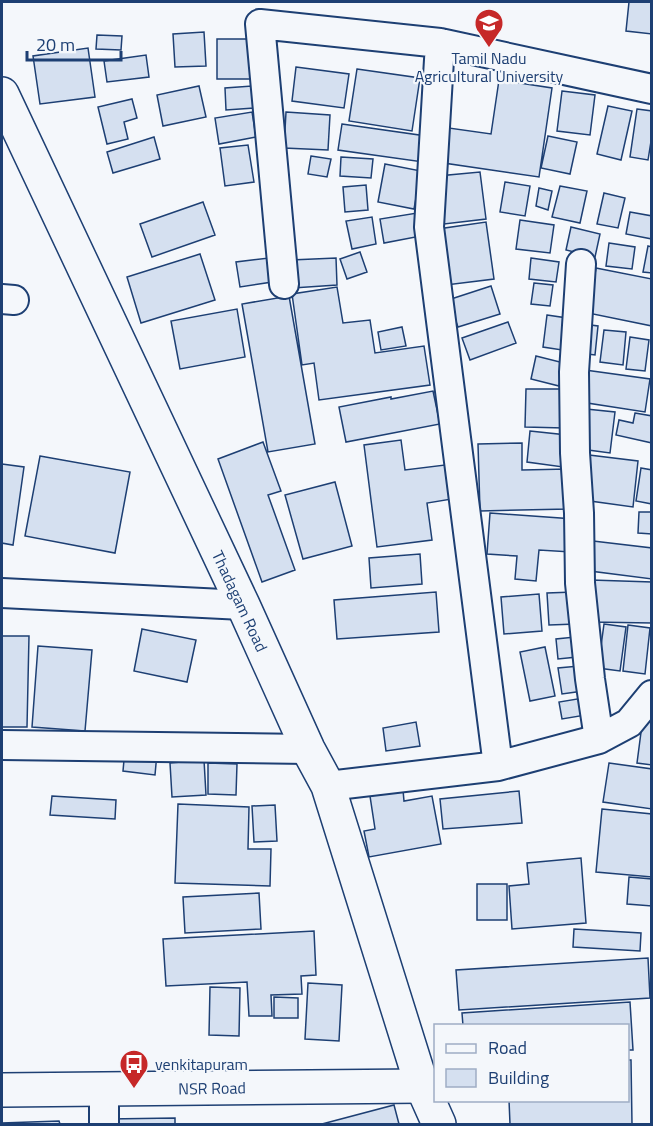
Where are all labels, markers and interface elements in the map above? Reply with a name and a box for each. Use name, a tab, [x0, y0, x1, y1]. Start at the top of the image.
school or university icon: Tamil Nadu Agricultural University	[473, 7, 505, 49]
scale bar	[27, 24, 122, 62]
text: 20 m	[36, 31, 75, 58]
place label: Tamil Nadu Agricultural University	[415, 46, 564, 88]
street label: Thadagam Road	[206, 546, 274, 656]
legend	[434, 1024, 629, 1102]
text: Road	[488, 1034, 527, 1061]
bus stop icon: venkitapuram	[118, 1048, 150, 1090]
place label: venkitapuram	[155, 1052, 248, 1076]
text: Building	[488, 1064, 549, 1091]
street label: NSR Road	[178, 1075, 246, 1101]

